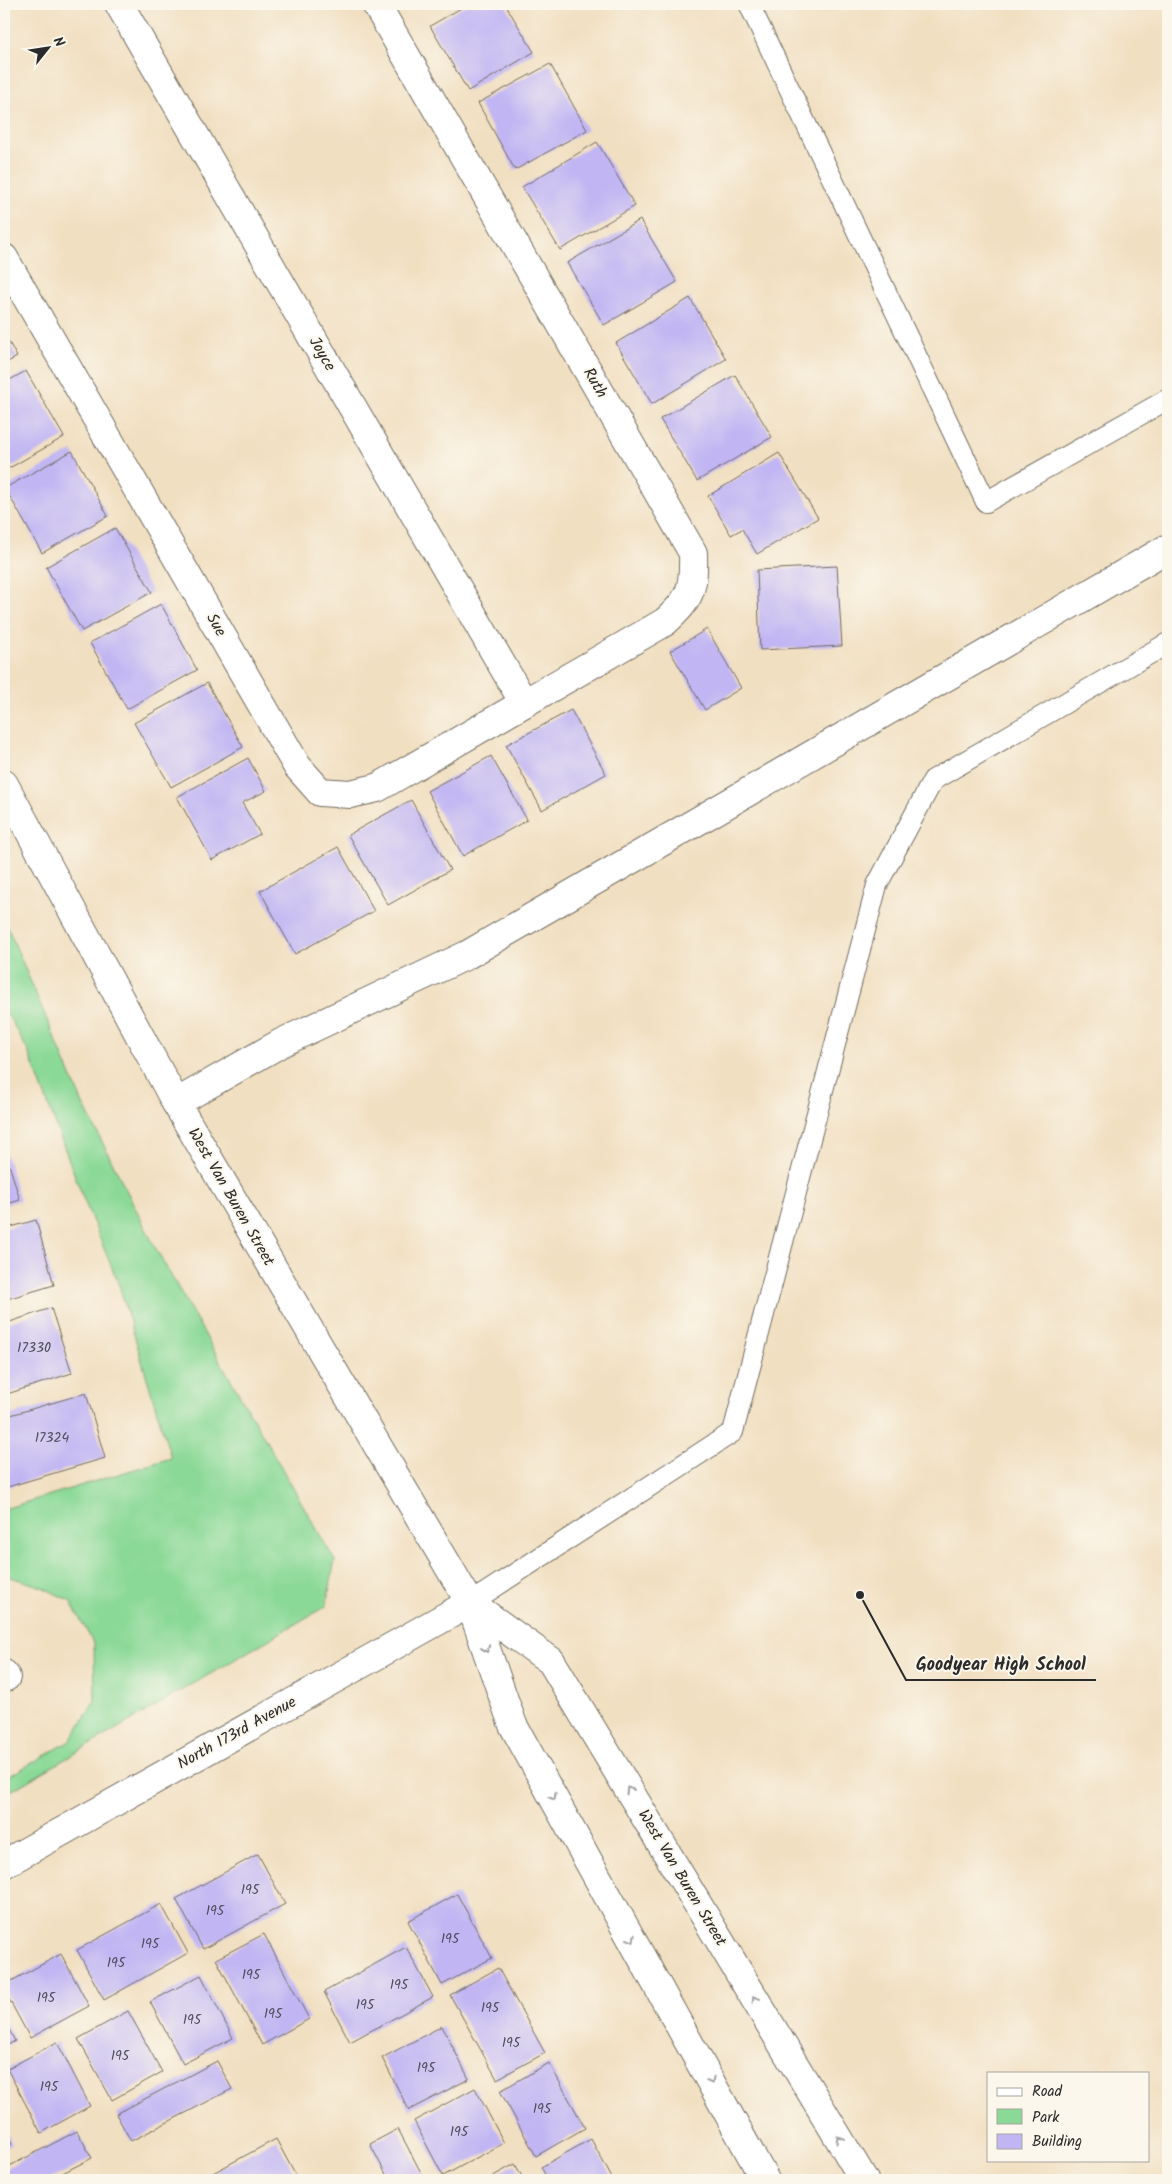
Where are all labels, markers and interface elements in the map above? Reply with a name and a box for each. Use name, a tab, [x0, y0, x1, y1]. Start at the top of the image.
north arrow	[22, 22, 72, 72]
text: N	[47, 33, 70, 51]
street label: Joyce	[302, 332, 342, 376]
street label: Ruth	[576, 363, 614, 403]
street label: Sue	[199, 609, 233, 641]
street label: West Van Buren Street	[181, 1123, 281, 1271]
house number: 17330	[17, 1337, 51, 1359]
house number: 17324	[35, 1427, 70, 1449]
one-way arrow	[480, 1645, 490, 1653]
callout: Goodyear High School	[906, 1647, 1096, 1680]
text: Goodyear High School	[916, 1651, 1086, 1680]
street label: North 173rd Avenue	[173, 1690, 301, 1776]
one-way arrow	[625, 1786, 635, 1795]
one-way arrow	[547, 1792, 557, 1801]
street label: West Van Buren Street	[631, 1805, 733, 1952]
house number: 195	[241, 1879, 261, 1901]
house number: 195	[206, 1900, 226, 1922]
house number: 195	[441, 1928, 461, 1950]
house number: 195	[141, 1933, 161, 1955]
one-way arrow	[626, 1934, 636, 1943]
house number: 195	[107, 1952, 127, 1974]
house number: 195	[242, 1964, 262, 1986]
house number: 195	[390, 1974, 410, 1996]
house number: 195	[37, 1987, 57, 2009]
house number: 195	[356, 1994, 376, 2016]
one-way arrow	[751, 1996, 761, 2005]
house number: 195	[481, 1997, 501, 2019]
house number: 195	[264, 2003, 284, 2025]
house number: 195	[183, 2009, 203, 2031]
house number: 195	[502, 2032, 522, 2054]
house number: 195	[111, 2045, 131, 2067]
house number: 195	[417, 2057, 437, 2079]
legend	[987, 2072, 1150, 2162]
house number: 195	[40, 2076, 60, 2098]
one-way arrow	[704, 2076, 714, 2085]
text: Road	[1032, 2080, 1063, 2104]
house number: 195	[533, 2098, 553, 2120]
text: Park	[1032, 2106, 1060, 2130]
house number: 195	[450, 2121, 470, 2143]
text: Building	[1032, 2130, 1082, 2154]
one-way arrow	[835, 2135, 845, 2144]

